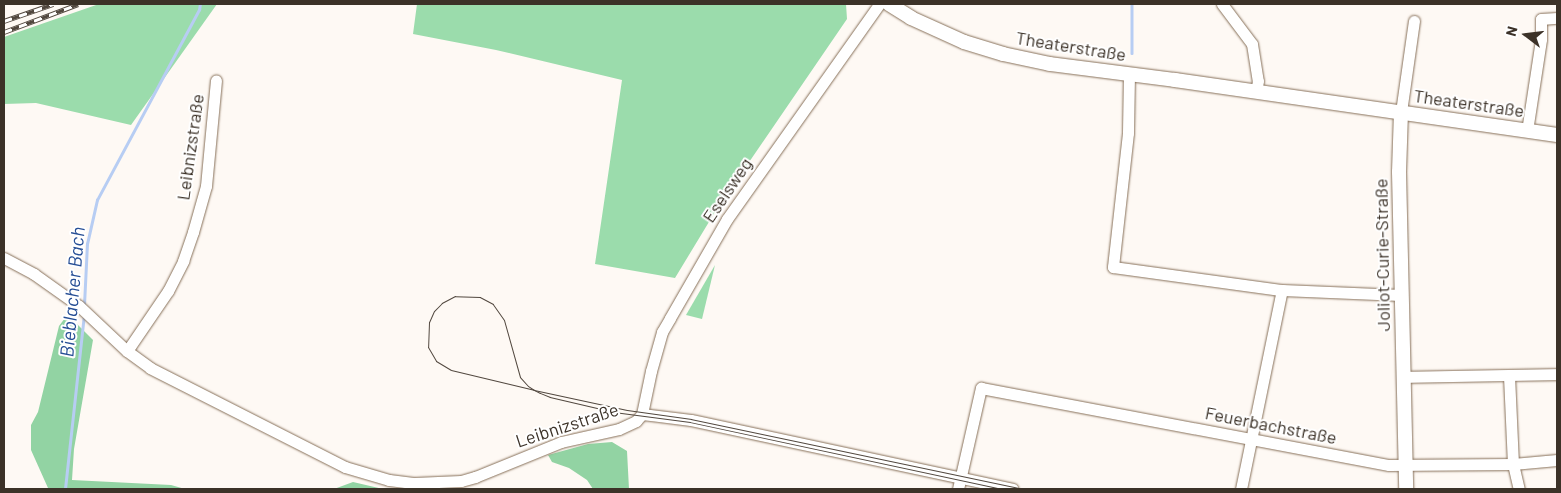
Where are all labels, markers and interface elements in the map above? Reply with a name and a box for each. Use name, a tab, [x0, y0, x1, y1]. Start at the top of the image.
north arrow	[1501, 10, 1551, 60]
text: N	[1502, 24, 1520, 38]
street label: Theaterstraße	[1014, 27, 1128, 65]
street label: Theaterstraße	[1412, 85, 1526, 121]
street label: Leibnizstraße	[172, 92, 208, 202]
street label: Eselsweg	[698, 154, 756, 226]
street label: Joliot-Curie-Straße	[1370, 178, 1394, 332]
water label: Bieblacher Bach	[55, 226, 89, 358]
street label: Leibnizstraße	[513, 398, 621, 452]
street label: Feuerbachstraße	[1203, 402, 1339, 448]

